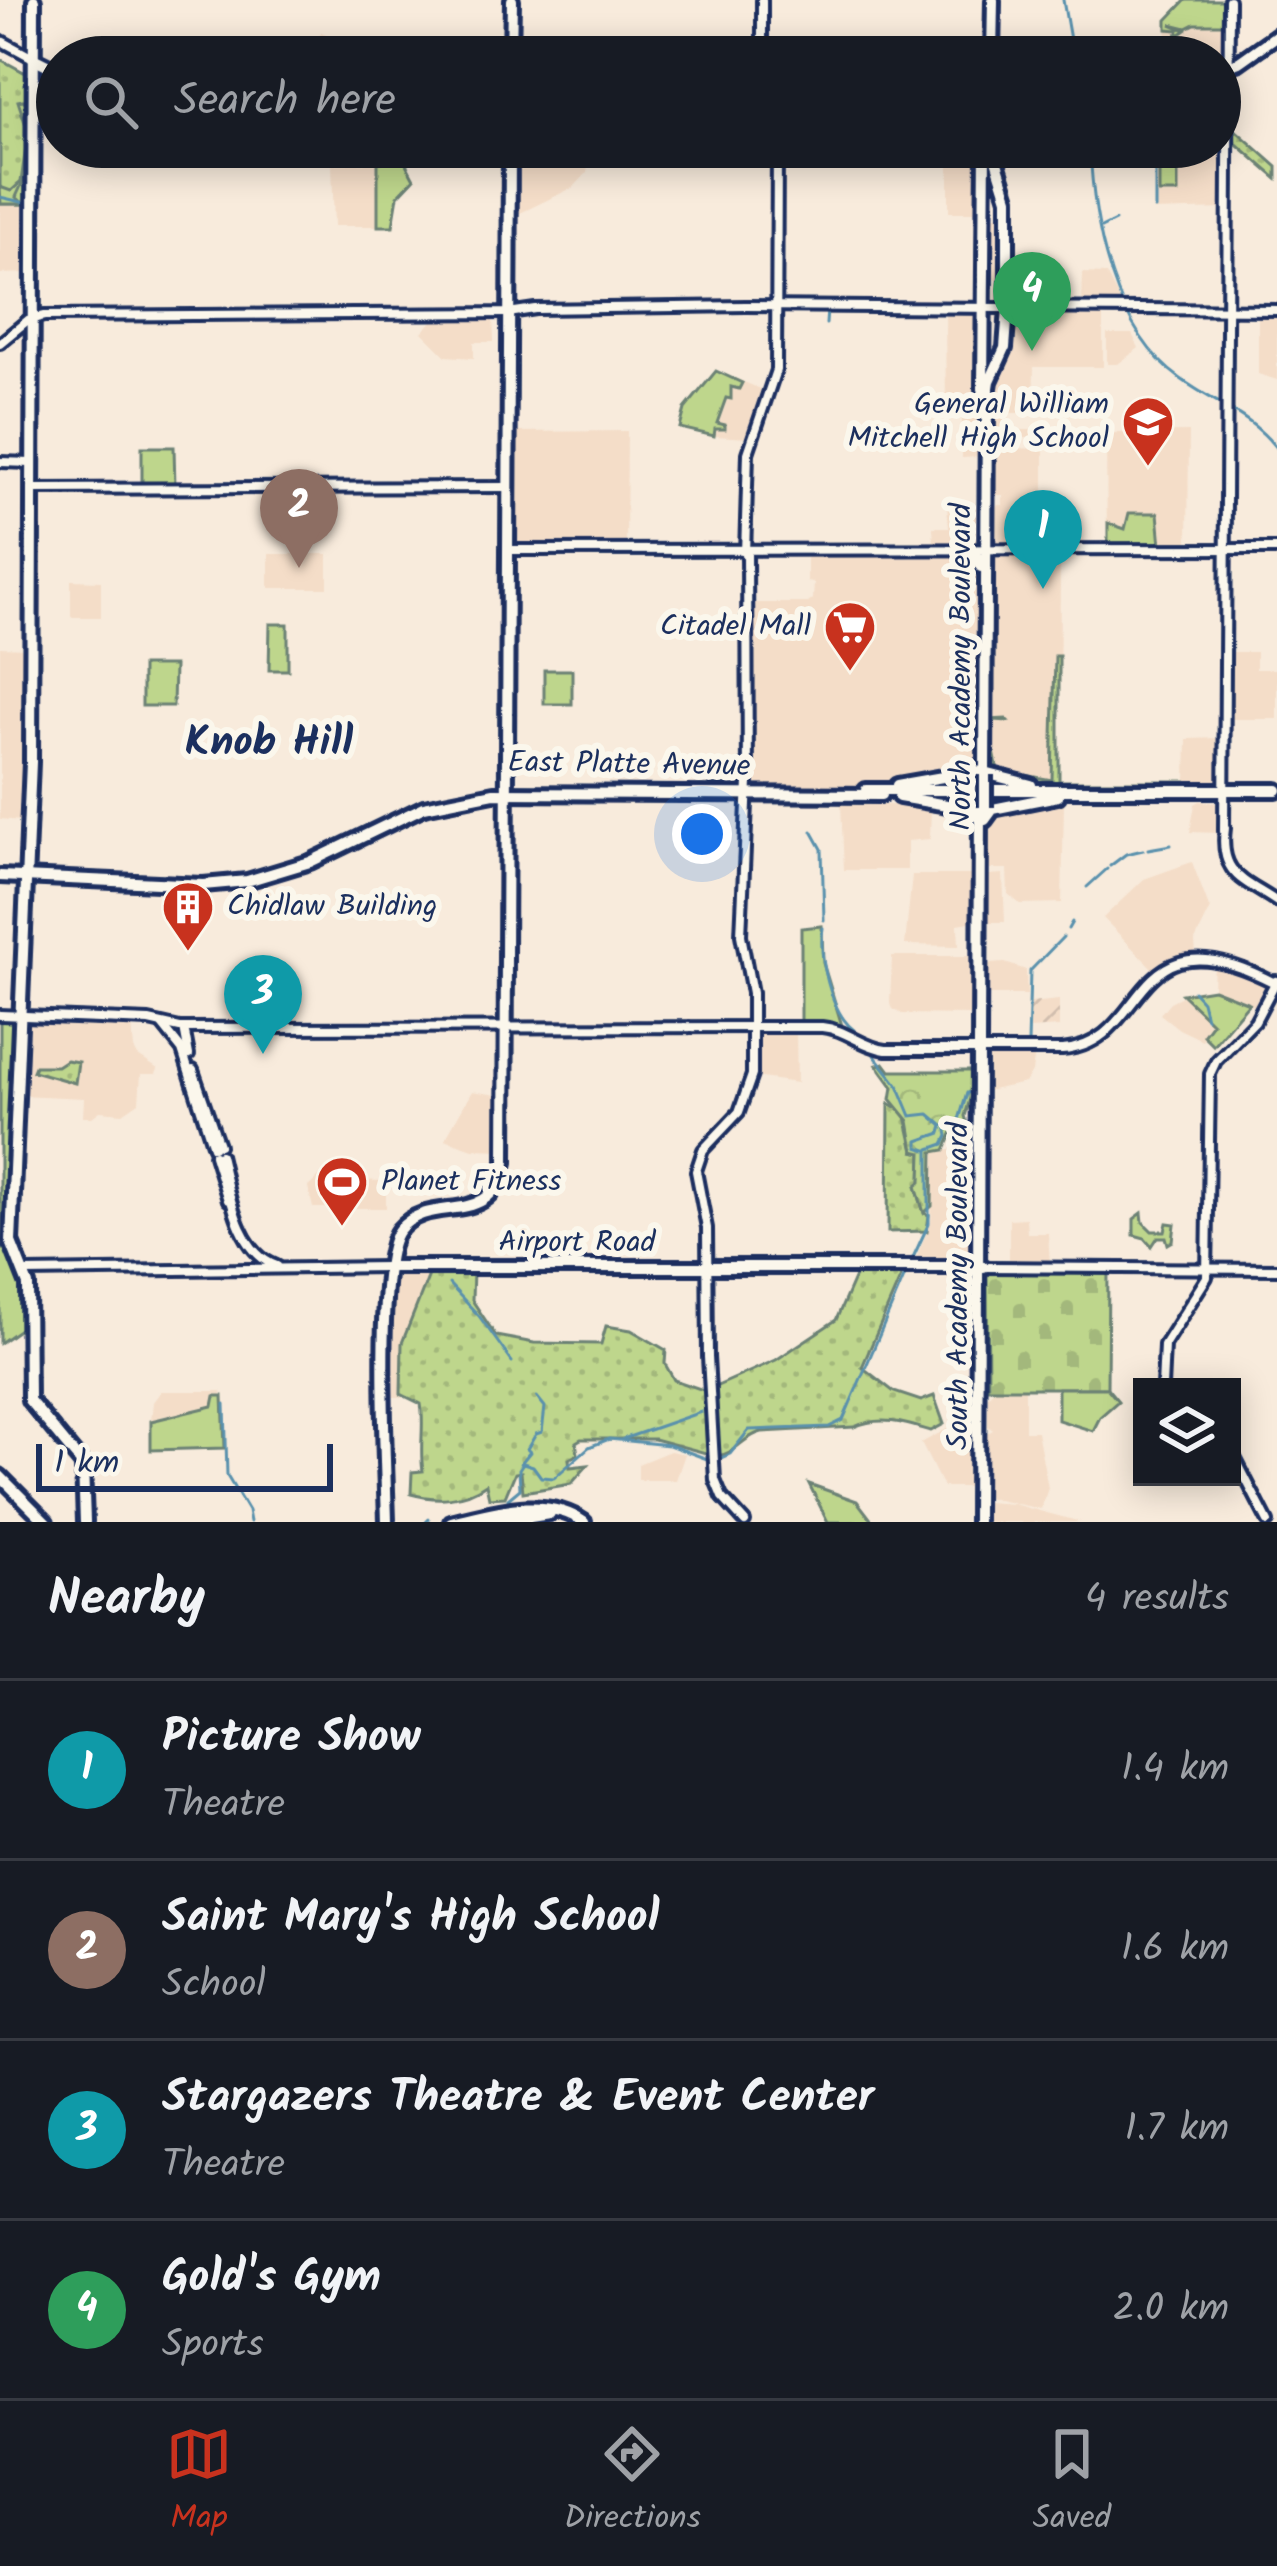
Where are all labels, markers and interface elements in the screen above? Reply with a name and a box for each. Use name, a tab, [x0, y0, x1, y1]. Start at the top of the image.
search box	[36, 36, 1241, 168]
text: Search here	[174, 66, 396, 138]
icon: search	[78, 69, 144, 135]
pin: 4	[993, 252, 1071, 351]
place label: General William Mitchell High School	[847, 381, 1109, 463]
school or university icon: General William Mitchell High School	[1120, 394, 1176, 468]
pin: 2	[260, 469, 338, 568]
pin: 1	[1004, 490, 1082, 589]
street label: North Academy Boulevard	[938, 502, 986, 831]
supermarket icon: Citadel Mall	[822, 599, 878, 673]
place label: Citadel Mall	[660, 603, 811, 651]
district label: Knob Hill	[185, 710, 354, 777]
street label: East Platte Avenue	[507, 739, 751, 791]
your location	[672, 804, 732, 864]
building icon: Chidlaw Building	[160, 879, 216, 953]
place label: Chidlaw Building	[227, 883, 437, 931]
pin: 3	[224, 955, 302, 1054]
street label: South Academy Boulevard	[935, 1121, 983, 1450]
sports icon: Planet Fitness	[314, 1154, 370, 1228]
place label: Planet Fitness	[381, 1158, 562, 1206]
street label: Airport Road	[499, 1219, 657, 1267]
map controls	[1133, 1378, 1241, 1486]
button: layers	[1133, 1378, 1241, 1486]
scale bar	[36, 1438, 333, 1491]
text: 1 km	[54, 1438, 119, 1491]
text: Nearby	[48, 1560, 205, 1641]
text: 4 results	[1085, 1569, 1229, 1631]
text: Picture Show	[162, 1703, 421, 1775]
text: 1	[81, 1739, 93, 1801]
text: 1.4 km	[1121, 1739, 1229, 1801]
text: Theatre	[162, 1775, 285, 1837]
text: Saint Mary's High School	[162, 1883, 659, 1955]
text: 2	[76, 1919, 98, 1981]
text: 1.6 km	[1121, 1919, 1229, 1981]
text: School	[162, 1955, 266, 2017]
text: Stargazers Theatre & Event Center	[162, 2063, 874, 2135]
text: 3	[76, 2099, 98, 2161]
text: 1.7 km	[1125, 2099, 1229, 2161]
text: Theatre	[162, 2135, 285, 2197]
text: Gold's Gym	[162, 2243, 381, 2315]
text: 4	[76, 2279, 98, 2341]
text: 2.0 km	[1113, 2279, 1229, 2341]
text: Sports	[162, 2315, 264, 2377]
tab: Map	[166, 2421, 232, 2546]
tab: Directions	[564, 2421, 701, 2546]
tab: Saved	[1033, 2421, 1111, 2546]

